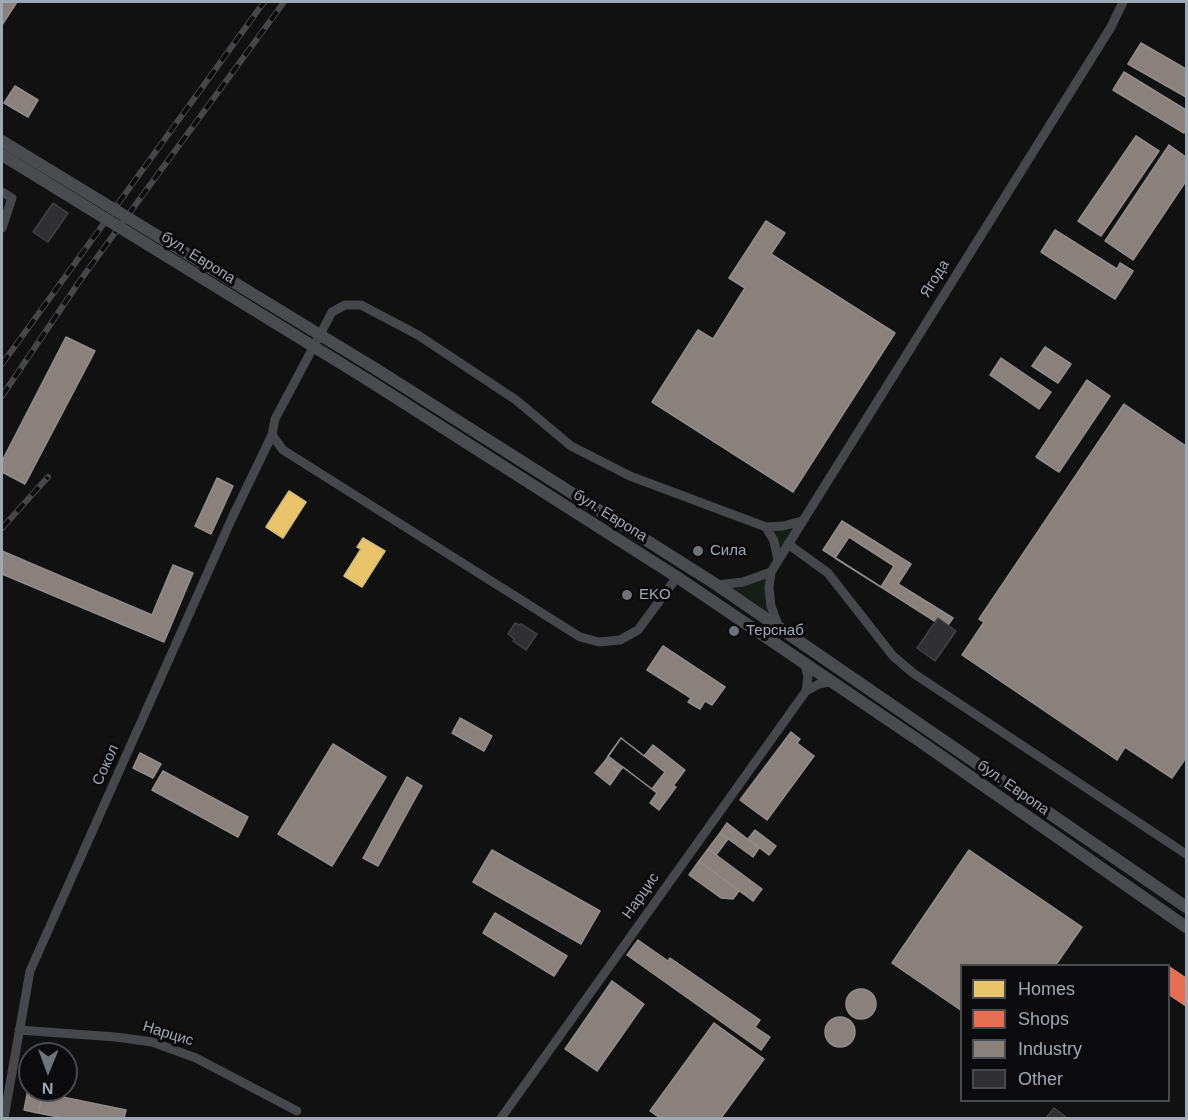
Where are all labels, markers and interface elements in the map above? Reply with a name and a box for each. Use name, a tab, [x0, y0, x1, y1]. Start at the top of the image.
street label: бул. Европа	[158, 228, 238, 288]
street label: Ягода	[916, 257, 954, 301]
street label: бул. Европа	[570, 486, 650, 546]
place label: Сила	[710, 542, 746, 560]
marker: Сила	[691, 544, 705, 558]
place label: EKO	[639, 586, 671, 604]
marker: EKO	[620, 588, 634, 602]
place label: Терснаб	[746, 622, 804, 640]
marker: Терснаб	[727, 624, 741, 638]
street label: Сокол	[89, 742, 123, 788]
street label: бул. Европа	[974, 757, 1052, 819]
street label: Нарцис	[619, 870, 663, 922]
legend	[960, 964, 1170, 1102]
text: Homes	[1018, 979, 1075, 999]
text: Shops	[1018, 1009, 1069, 1029]
street label: Нарцис	[141, 1018, 195, 1050]
text: Industry	[1018, 1039, 1082, 1059]
north arrow	[18, 1042, 78, 1102]
text: Other	[1018, 1069, 1063, 1089]
text: N	[42, 1080, 54, 1097]

